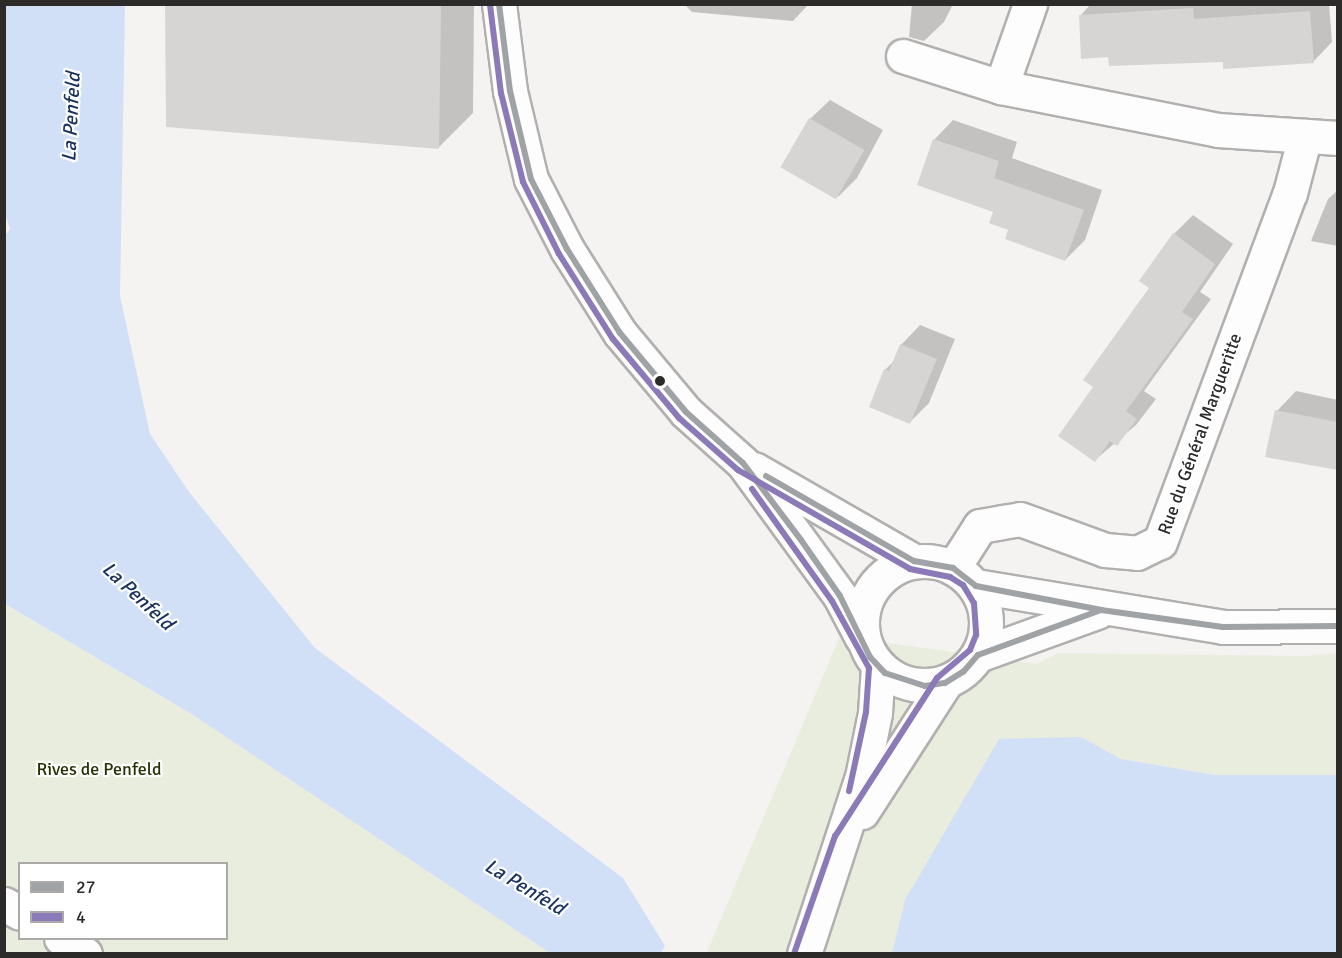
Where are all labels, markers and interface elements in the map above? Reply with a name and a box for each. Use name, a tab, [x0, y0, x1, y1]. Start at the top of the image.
water label: La Penfeld	[57, 72, 85, 162]
street label: Rue du Général Margueritte	[1154, 331, 1246, 537]
unlabelled marker	[654, 375, 666, 387]
water label: La Penfeld	[97, 557, 179, 635]
park label: Rives de Penfeld	[37, 758, 161, 780]
water label: La Penfeld	[481, 854, 569, 920]
legend	[18, 862, 228, 940]
text: 27	[76, 876, 95, 898]
text: 4	[76, 906, 86, 928]

